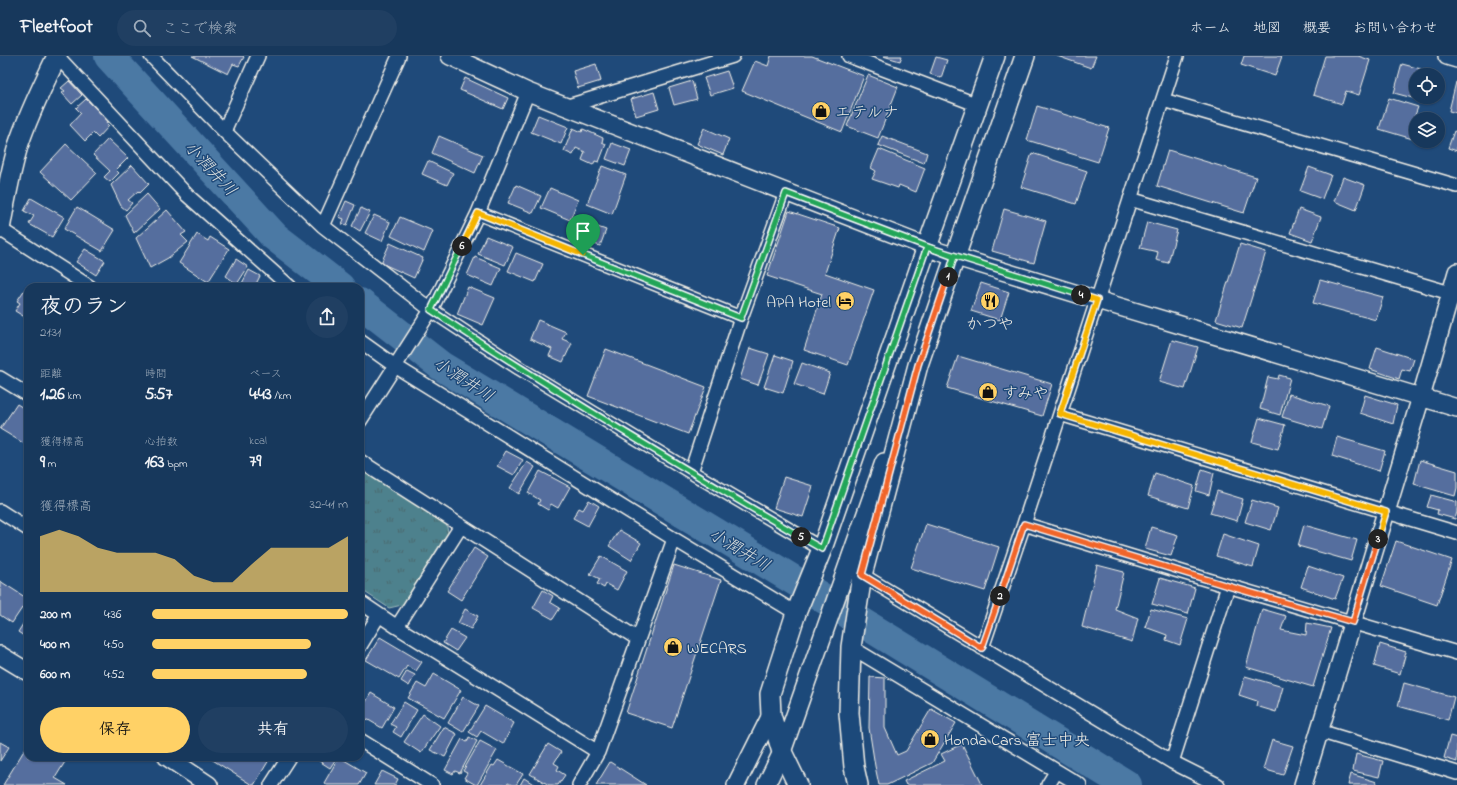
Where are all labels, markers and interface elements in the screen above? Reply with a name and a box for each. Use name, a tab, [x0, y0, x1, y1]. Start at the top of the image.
search box	[117, 10, 397, 46]
text: Fleetfoot	[20, 14, 93, 41]
icon: search	[131, 17, 153, 39]
text: ここで検索	[163, 18, 238, 40]
text: ホーム	[1190, 18, 1231, 39]
text: 地図	[1253, 18, 1281, 39]
text: 概要	[1303, 18, 1331, 39]
text: お問い合わせ	[1353, 18, 1437, 39]
map controls	[1409, 68, 1445, 148]
button: locate	[1409, 68, 1445, 104]
shop icon: エテルナ	[810, 100, 832, 122]
place label: エテルナ	[835, 101, 899, 125]
button: layers	[1409, 112, 1445, 148]
water label: 小潤井川	[178, 136, 242, 202]
pin	[566, 214, 600, 255]
icon: arrive	[572, 220, 594, 242]
pin: 6	[452, 236, 472, 256]
text: 6	[460, 238, 464, 254]
pin: 1	[938, 267, 958, 287]
text: 1	[946, 269, 950, 285]
pin: 4	[1071, 285, 1091, 305]
text: 4	[1079, 287, 1083, 303]
hotel icon: APA Hotel	[834, 290, 856, 312]
restaurant icon: かつや	[979, 290, 1001, 312]
place label: APA Hotel	[766, 291, 831, 315]
text: 夜のラン	[40, 292, 128, 324]
button: share	[306, 296, 348, 338]
place label: かつや	[966, 313, 1014, 337]
text: 21:31	[40, 323, 61, 342]
water label: 小潤井川	[428, 351, 499, 409]
text: 距離	[40, 366, 62, 382]
text: 時間	[145, 366, 167, 382]
text: ペース	[249, 366, 282, 382]
shop icon: すみや	[977, 381, 999, 403]
text: 1.26	[40, 382, 65, 407]
text: 5:57	[145, 382, 173, 407]
text: 4:43	[249, 382, 272, 407]
place label: すみや	[1002, 382, 1049, 406]
text: km	[65, 388, 81, 404]
text: /km	[272, 388, 291, 404]
text: kcal	[249, 433, 267, 449]
text: 獲得標高	[40, 434, 84, 450]
text: 心拍数	[145, 434, 178, 450]
text: 79	[249, 449, 261, 474]
text: 9	[40, 450, 45, 475]
text: 163	[145, 450, 165, 475]
text: m	[45, 456, 56, 472]
text: bpm	[165, 456, 188, 472]
text: 32–41 m	[310, 495, 348, 514]
text: 獲得標高	[40, 497, 92, 516]
water label: 小潤井川	[704, 522, 775, 579]
pin: 5	[791, 527, 811, 547]
text: 5	[798, 529, 804, 545]
pin: 3	[1368, 529, 1388, 549]
text: 3	[1376, 531, 1380, 547]
pin: 2	[990, 586, 1010, 606]
text: 2	[997, 588, 1003, 604]
text: 200 m	[40, 605, 71, 624]
text: 4:36	[104, 605, 122, 624]
text: 400 m	[40, 635, 70, 654]
text: 4:50	[104, 635, 124, 654]
shop icon: WECARS	[662, 636, 684, 658]
place label: WECARS	[687, 637, 747, 661]
text: 600 m	[40, 665, 70, 684]
text: 4:52	[104, 665, 124, 684]
button: 保存	[40, 707, 190, 753]
button: 共有	[198, 707, 348, 753]
shop icon: Honda Cars 富士中央	[919, 728, 941, 750]
place label: Honda Cars 富士中央	[944, 729, 1090, 753]

